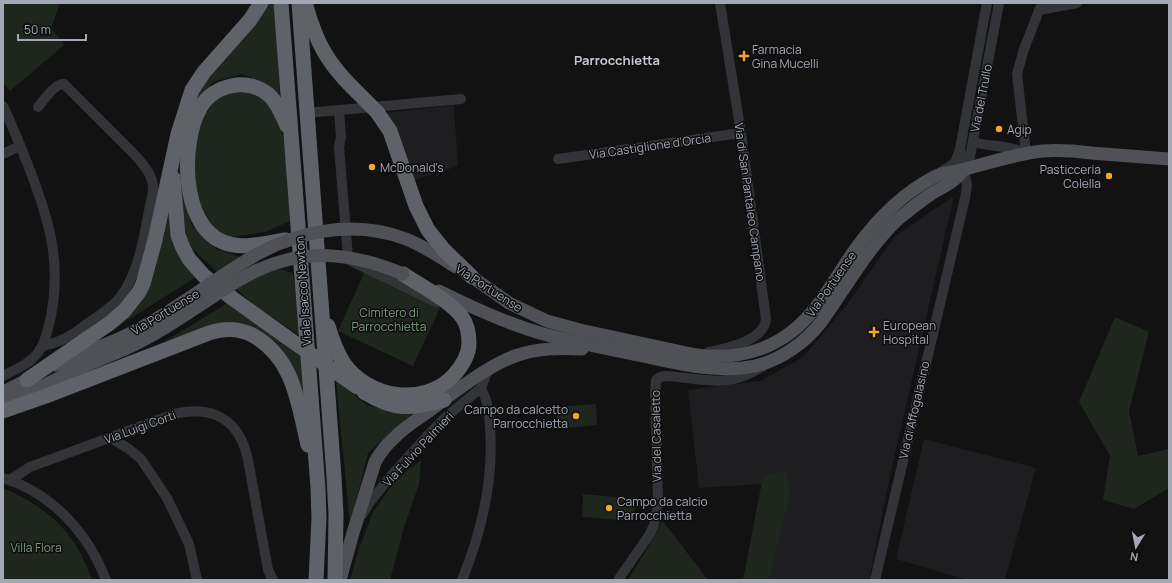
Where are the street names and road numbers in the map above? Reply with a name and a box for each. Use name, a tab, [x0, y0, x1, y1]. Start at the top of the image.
street label: Via del Trullo	[966, 63, 996, 133]
street label: Via di San Pantaleo Campano	[730, 122, 770, 282]
street label: Via Castiglione d'Orcia	[588, 129, 712, 163]
street label: Viale Isacco Newton	[291, 236, 315, 346]
street label: Via Portuense	[802, 248, 860, 320]
street label: Via Portuense	[452, 260, 526, 316]
street label: Via Portuense	[128, 285, 202, 339]
street label: Via di Affogalasino	[894, 359, 934, 461]
street label: Via del Casaletto	[647, 390, 665, 482]
street label: Via Luigi Corti	[102, 406, 178, 448]
street label: Via Fulvio Palmieri	[379, 408, 457, 490]

